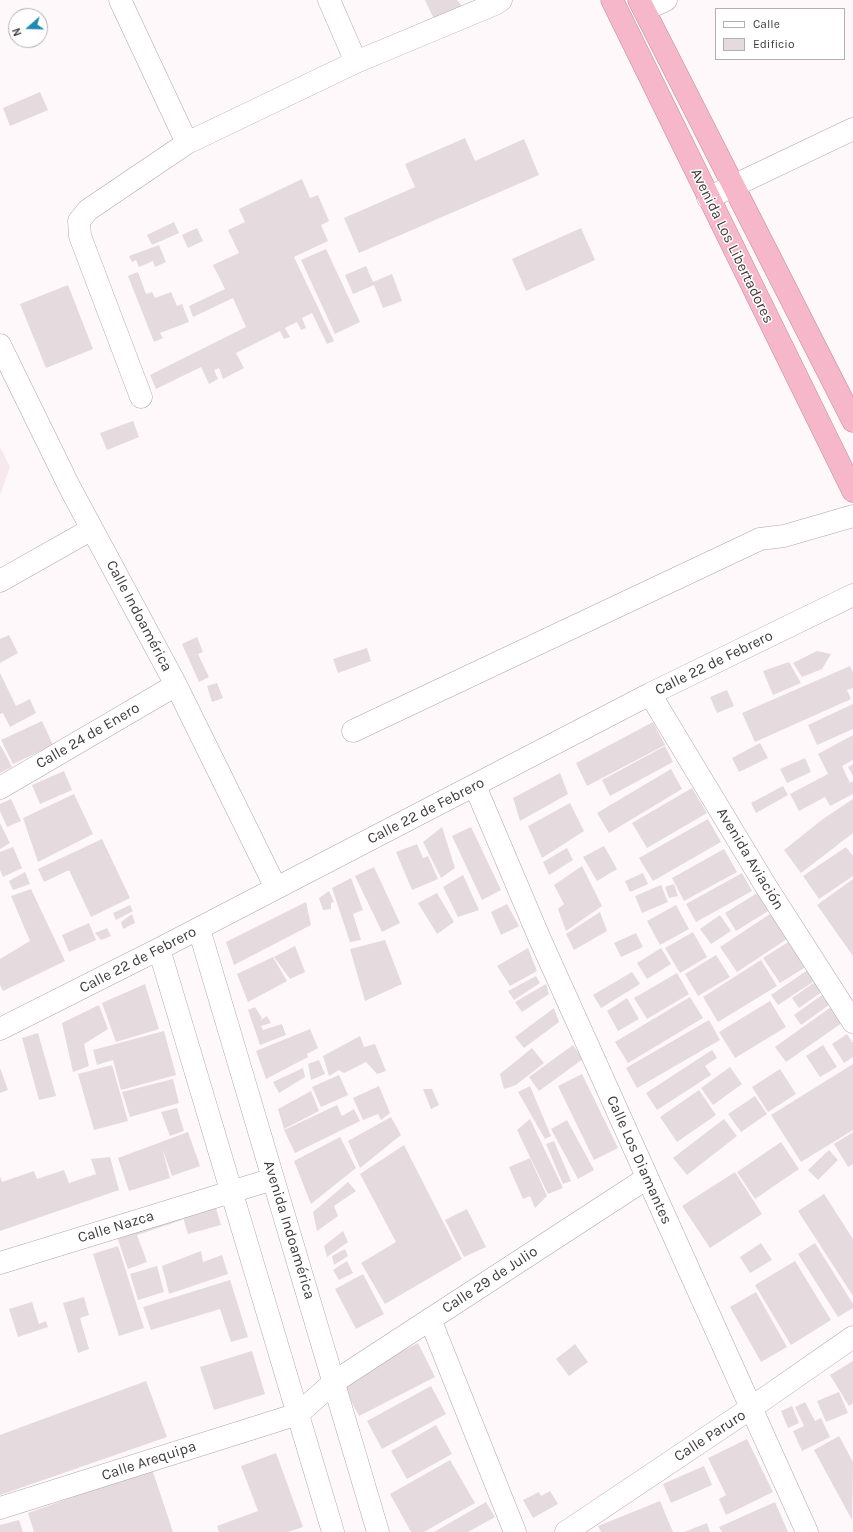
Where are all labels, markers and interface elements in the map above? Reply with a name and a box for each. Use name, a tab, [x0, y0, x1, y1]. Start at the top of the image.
north arrow	[8, 8, 48, 48]
legend	[715, 8, 845, 60]
text: Calle	[753, 17, 780, 31]
text: N	[10, 26, 25, 38]
text: Edificio	[753, 37, 794, 51]
street label: Avenida Los Libertadores	[687, 166, 777, 326]
street label: Calle Indoamérica	[102, 557, 176, 675]
street label: Calle 22 de Febrero	[652, 627, 776, 699]
street label: Calle 24 de Enero	[33, 699, 143, 773]
street label: Calle 22 de Febrero	[364, 774, 488, 848]
street label: Avenida Aviación	[712, 805, 788, 913]
street label: Calle 22 de Febrero	[76, 923, 200, 997]
street label: Calle Los Diamantes	[603, 1093, 675, 1227]
street label: Avenida Indoamérica	[259, 1159, 319, 1301]
street label: Calle Nazca	[76, 1207, 156, 1247]
street label: Calle 29 de Julio	[439, 1242, 541, 1318]
street label: Calle Paruro	[671, 1406, 749, 1466]
street label: Calle Arequipa	[100, 1437, 198, 1485]

